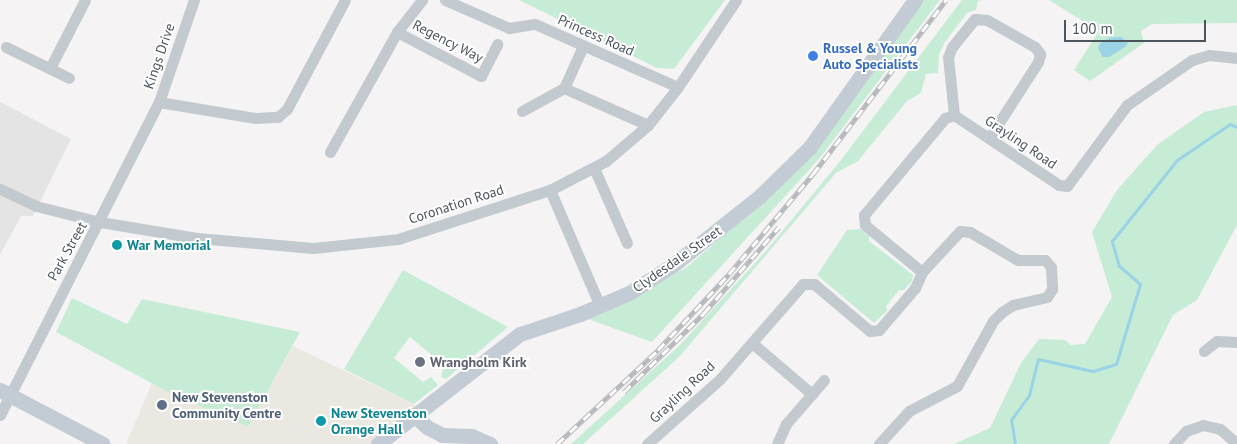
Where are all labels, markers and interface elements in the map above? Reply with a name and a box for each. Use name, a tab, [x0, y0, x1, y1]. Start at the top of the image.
scale bar	[1067, 10, 1210, 42]
street label: Princess Road	[555, 11, 637, 59]
street label: Regency Way	[410, 16, 486, 66]
text: 100 m	[1072, 19, 1113, 38]
street label: Kings Drive	[140, 21, 178, 91]
place label: Russel & Young Auto Specialists	[823, 40, 918, 72]
marker: Russel & Young Auto Specialists	[807, 50, 819, 62]
street label: Grayling Road	[982, 112, 1060, 172]
street label: Coronation Road	[406, 181, 506, 227]
street label: Park Street	[44, 218, 90, 284]
street label: Clydesdale Street	[629, 222, 725, 296]
place label: War Memorial	[127, 237, 211, 253]
marker: War Memorial	[111, 239, 123, 251]
place label: Wrangholm Kirk	[430, 354, 527, 370]
marker: Wrangholm Kirk	[414, 356, 426, 368]
street label: Grayling Road	[646, 357, 718, 427]
place label: New Stevenston Community Centre	[172, 389, 282, 422]
marker: New Stevenston Community Centre	[156, 399, 168, 411]
place label: New Stevenston Orange Hall	[331, 405, 427, 438]
marker: New Stevenston Orange Hall	[315, 415, 327, 427]

